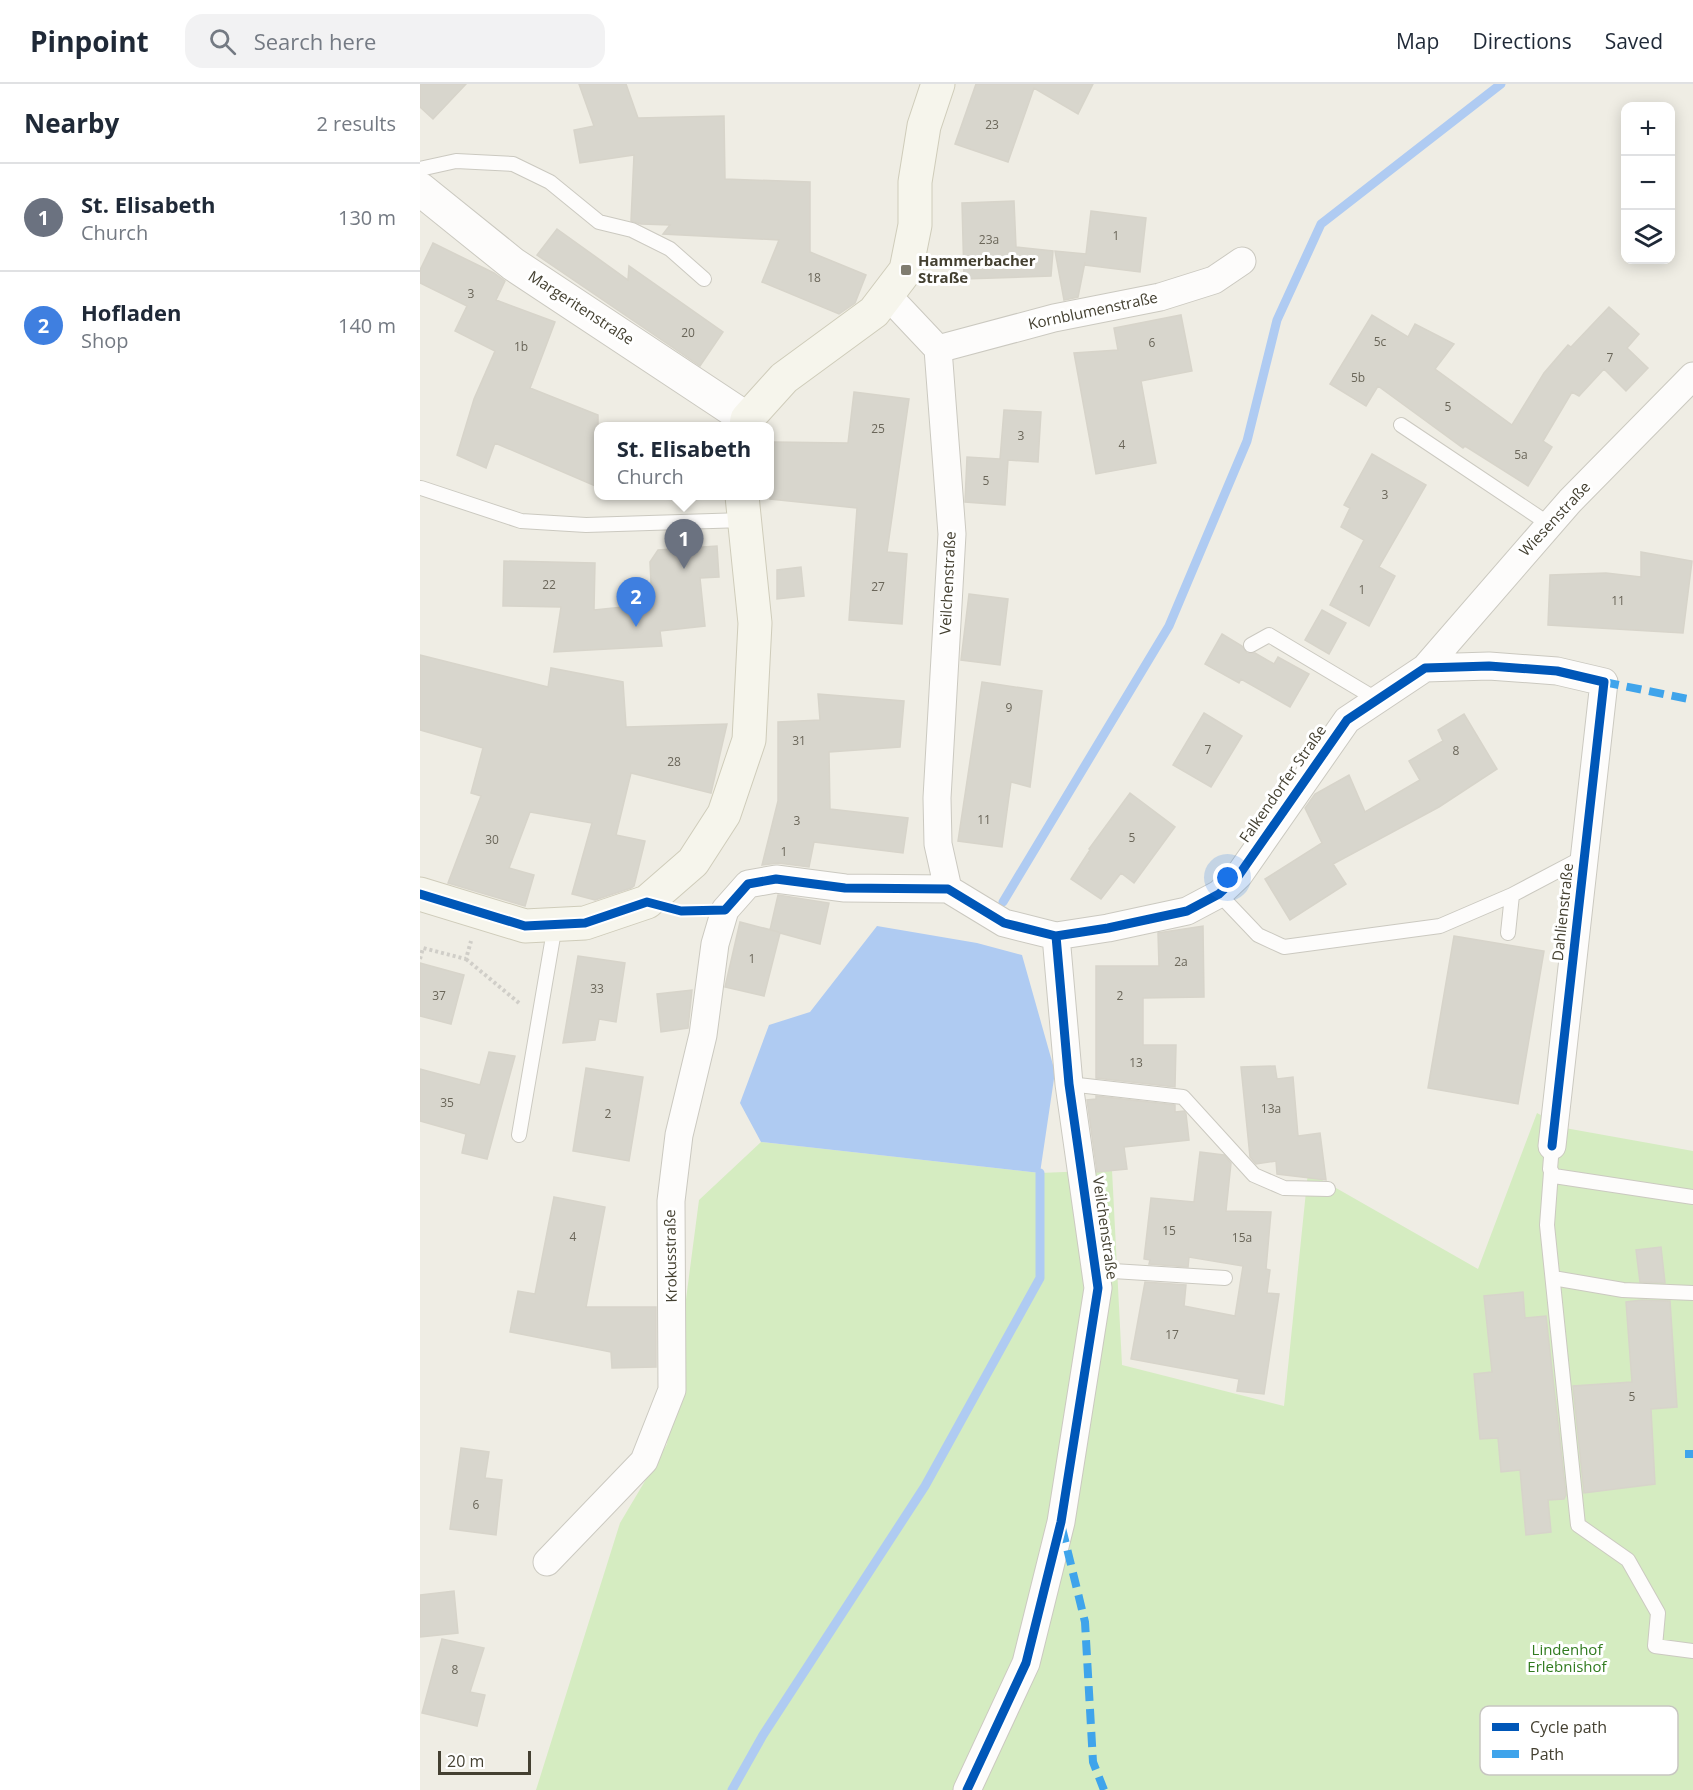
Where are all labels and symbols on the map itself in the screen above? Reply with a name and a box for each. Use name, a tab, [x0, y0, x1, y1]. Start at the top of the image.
house number: 23	[985, 116, 999, 133]
house number: 1	[1113, 227, 1119, 244]
house number: 23a	[979, 231, 999, 248]
place label: Hammerbacher Straße	[918, 250, 1036, 287]
marker: Hammerbacher Straße	[899, 263, 913, 277]
street label: Margeritenstraße	[525, 266, 638, 349]
house number: 18	[807, 269, 821, 286]
house number: 3	[468, 285, 475, 302]
street label: Kornblumenstraße	[1026, 287, 1159, 334]
house number: 20	[681, 324, 695, 341]
house number: 5c	[1374, 333, 1387, 350]
house number: 6	[1149, 334, 1156, 351]
house number: 1b	[514, 338, 528, 355]
house number: 7	[1607, 349, 1614, 366]
house number: 5b	[1351, 369, 1365, 386]
house number: 5	[1445, 398, 1452, 415]
house number: 25	[871, 420, 885, 437]
house number: 3	[1018, 427, 1025, 444]
house number: 4	[1119, 436, 1126, 453]
house number: 5a	[1514, 446, 1528, 463]
house number: 5	[983, 472, 990, 489]
street label: Wiesenstraße	[1514, 477, 1594, 560]
house number: 3	[1382, 486, 1389, 503]
pin: 1	[664, 520, 704, 569]
street label: Veilchenstraße	[934, 531, 960, 635]
house number: 22	[542, 576, 556, 593]
pin: 2	[616, 578, 656, 627]
house number: 27	[871, 578, 885, 595]
house number: 1	[1359, 581, 1365, 598]
house number: 11	[1611, 592, 1625, 609]
house number: 9	[1006, 699, 1013, 716]
street label: Falkendorfer Straße	[1234, 721, 1330, 846]
house number: 31	[792, 732, 806, 749]
house number: 7	[1205, 741, 1212, 758]
house number: 8	[1453, 742, 1460, 759]
house number: 28	[667, 753, 681, 770]
house number: 11	[977, 811, 991, 828]
house number: 3	[794, 812, 801, 829]
house number: 5	[1129, 829, 1136, 846]
house number: 30	[485, 831, 499, 848]
house number: 1	[781, 843, 787, 860]
street label: Dahlienstraße	[1547, 862, 1577, 962]
your location	[1213, 863, 1242, 892]
house number: 1	[749, 950, 755, 967]
house number: 2a	[1174, 953, 1188, 970]
house number: 33	[590, 980, 604, 997]
house number: 37	[432, 987, 446, 1004]
house number: 2	[1117, 987, 1124, 1004]
house number: 13	[1129, 1054, 1143, 1071]
house number: 35	[440, 1094, 454, 1111]
house number: 13a	[1261, 1100, 1281, 1117]
house number: 2	[605, 1105, 612, 1122]
street label: Veilchenstraße	[1089, 1175, 1123, 1281]
street label: Krokusstraße	[659, 1209, 681, 1303]
house number: 15	[1162, 1222, 1176, 1239]
house number: 4	[570, 1228, 577, 1245]
house number: 15a	[1232, 1229, 1252, 1246]
house number: 17	[1165, 1326, 1179, 1343]
house number: 5	[1629, 1388, 1636, 1405]
house number: 6	[473, 1496, 480, 1513]
park label: Lindenhof Erlebnishof	[1527, 1639, 1608, 1676]
house number: 8	[452, 1661, 459, 1678]
legend	[1480, 1706, 1678, 1775]
text: Cycle path	[1530, 1716, 1607, 1738]
text: Path	[1530, 1743, 1564, 1765]
scale bar	[438, 1748, 531, 1776]

